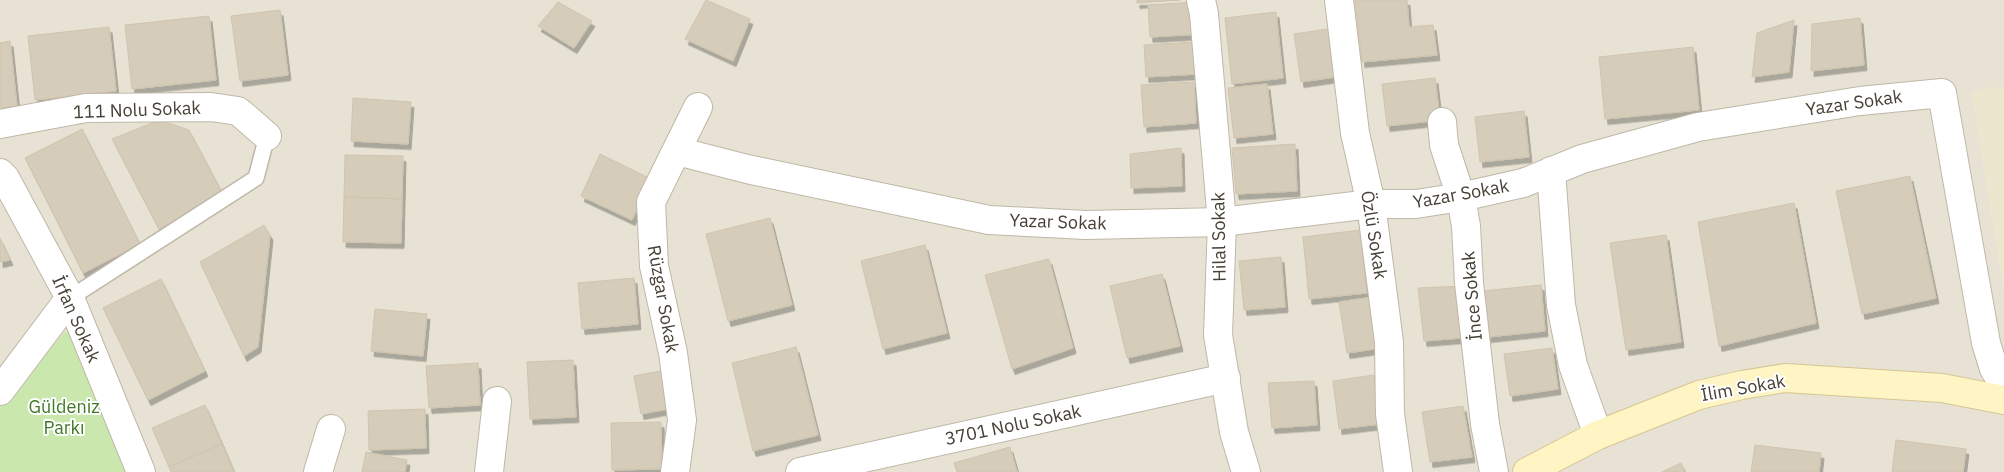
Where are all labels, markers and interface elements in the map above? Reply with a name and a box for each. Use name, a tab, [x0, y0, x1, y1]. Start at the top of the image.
street label: Yazar Sokak	[1804, 84, 1904, 121]
street label: 111 Nolu Sokak	[73, 96, 202, 123]
street label: Yazar Sokak	[1411, 174, 1511, 213]
street label: Özlü Sokak	[1356, 189, 1393, 281]
street label: Hilal Sokak	[1206, 191, 1231, 282]
street label: Yazar Sokak	[1009, 208, 1108, 235]
street label: Rüzgar Sokak	[643, 243, 684, 355]
street label: İnce Sokak	[1456, 250, 1487, 342]
street label: İrfan Sokak	[47, 272, 106, 366]
street label: İlim Sokak	[1699, 369, 1788, 406]
park label: Güldeniz Parkı	[28, 395, 100, 439]
street label: 3701 Nolu Sokak	[943, 399, 1084, 450]

